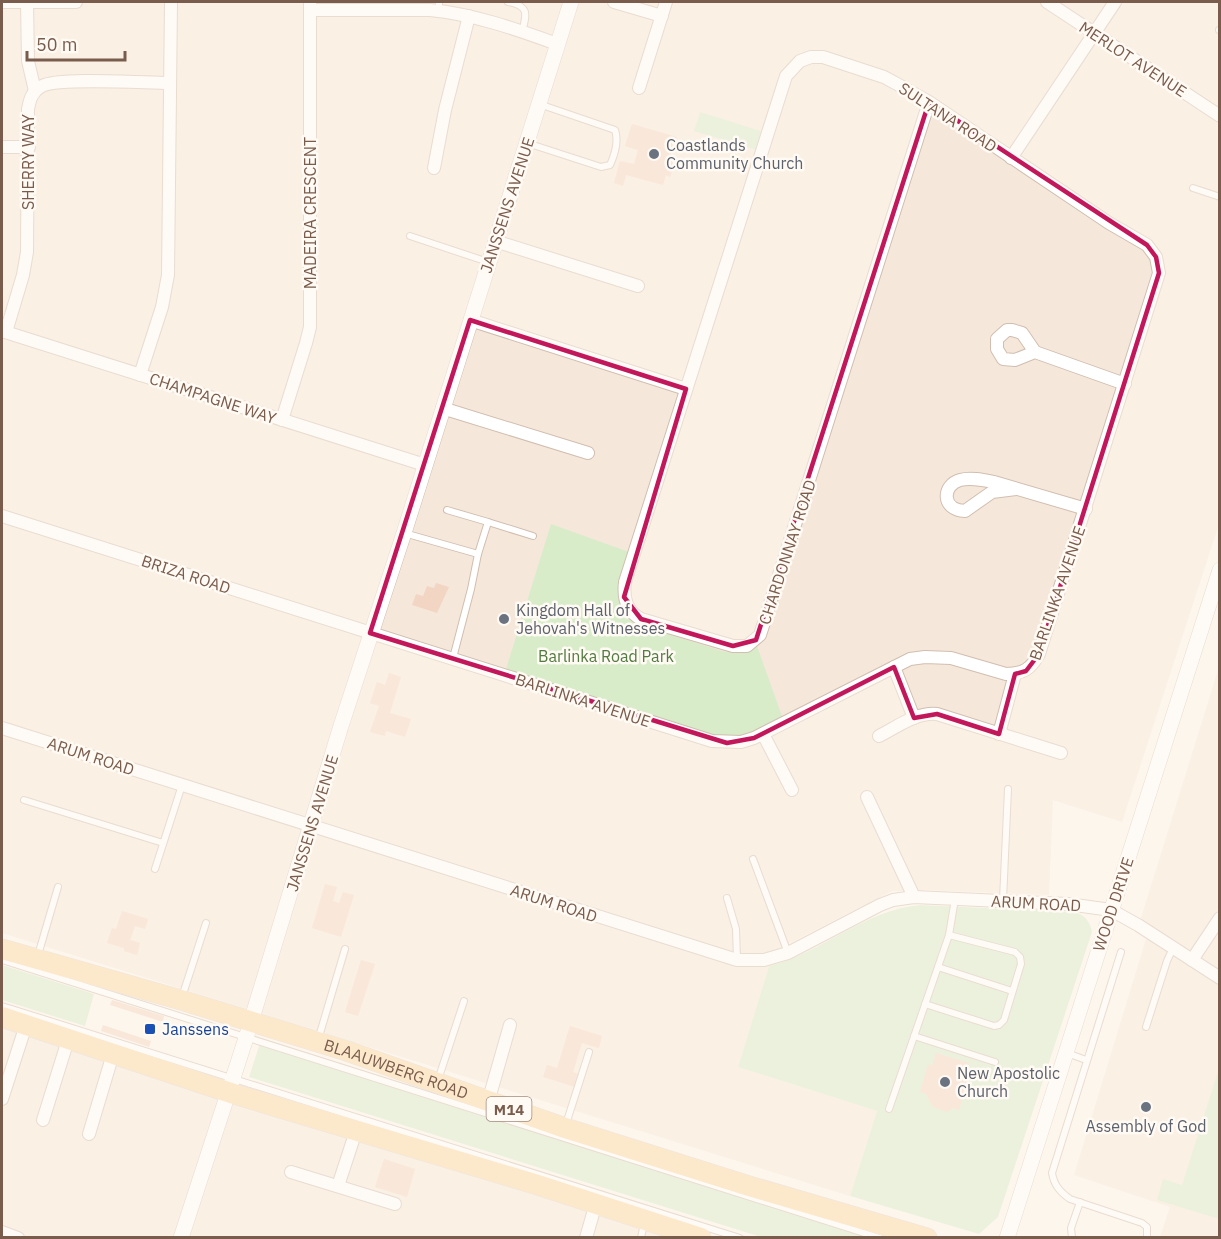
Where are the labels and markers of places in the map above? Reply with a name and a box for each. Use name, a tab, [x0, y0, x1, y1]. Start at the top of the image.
place label: Coastlands Community Church	[666, 135, 803, 173]
marker: Coastlands Community Church	[647, 147, 661, 161]
place label: Kingdom Hall of Jehovah's Witnesses	[516, 600, 665, 638]
marker: Kingdom Hall of Jehovah's Witnesses	[497, 612, 511, 626]
place label: Janssens	[162, 1019, 229, 1039]
marker: Janssens	[143, 1022, 157, 1036]
place label: New Apostolic Church	[957, 1063, 1060, 1101]
marker: New Apostolic Church	[938, 1075, 952, 1089]
marker: Assembly of God	[1139, 1100, 1153, 1114]
place label: Assembly of God	[1086, 1116, 1206, 1136]

